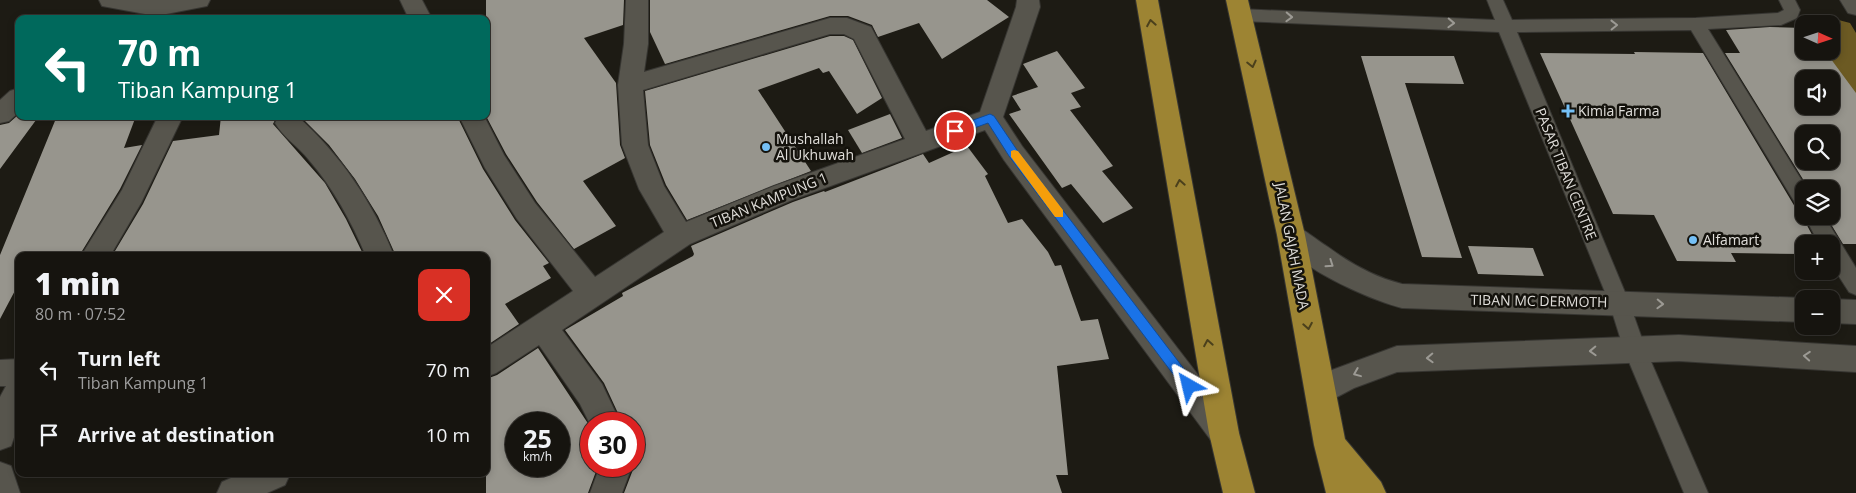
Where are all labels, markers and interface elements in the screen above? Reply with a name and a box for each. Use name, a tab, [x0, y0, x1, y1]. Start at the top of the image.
one-way arrow	[1285, 11, 1293, 22]
north arrow	[1795, 15, 1840, 60]
map controls	[1795, 15, 1840, 335]
one-way arrow	[1147, 18, 1157, 27]
one-way arrow	[1447, 18, 1455, 29]
one-way arrow	[1610, 19, 1618, 30]
text: 70 m	[118, 29, 201, 76]
icon: left	[35, 35, 100, 100]
one-way arrow	[1246, 60, 1257, 69]
button: sound	[1795, 70, 1840, 115]
text: Tiban Kampung 1	[118, 74, 297, 104]
place label: Kimia Farma	[1578, 101, 1659, 120]
street label: PASAR TIBAN CENTRE	[1531, 105, 1602, 243]
marker: Kimia Farma	[1562, 105, 1574, 117]
pin	[934, 110, 976, 152]
icon: arrive	[941, 117, 969, 145]
button: search	[1795, 125, 1840, 170]
place label: Mushallah Al Ukhuwah	[776, 129, 854, 164]
marker: Mushallah Al Ukhuwah	[760, 141, 772, 153]
street label: TIBAN KAMPUNG 1	[707, 167, 830, 232]
one-way arrow	[1175, 178, 1185, 187]
street label: JALAN GAJAH MADA	[1270, 179, 1314, 311]
button: layers	[1795, 180, 1840, 225]
place label: Alfamart	[1703, 230, 1759, 249]
marker: Alfamart	[1687, 234, 1699, 246]
button: +	[1795, 235, 1840, 280]
one-way arrow	[1325, 258, 1334, 268]
text: 1 min	[35, 263, 120, 304]
button: close	[418, 269, 470, 321]
street label: TIBAN MC DERMOTH	[1470, 290, 1608, 311]
button: −	[1795, 290, 1840, 335]
one-way arrow	[1656, 299, 1664, 309]
text: 80 m · 07:52	[35, 303, 126, 325]
one-way arrow	[1302, 322, 1312, 330]
one-way arrow	[1204, 338, 1214, 347]
text: Turn left	[78, 346, 160, 372]
one-way arrow	[1588, 346, 1596, 357]
one-way arrow	[1803, 351, 1811, 362]
one-way arrow	[1426, 352, 1434, 363]
icon: left	[35, 356, 63, 384]
text: 70 m	[426, 357, 470, 383]
position arrow	[1162, 359, 1214, 411]
one-way arrow	[1353, 367, 1362, 377]
text: Tiban Kampung 1	[78, 372, 208, 394]
speed limit sign: 30	[580, 412, 645, 477]
icon: arrive	[35, 421, 63, 449]
text: 25	[523, 421, 552, 455]
text: Arrive at destination	[78, 422, 275, 448]
text: 10 m	[426, 422, 470, 448]
text: km/h	[523, 448, 552, 465]

